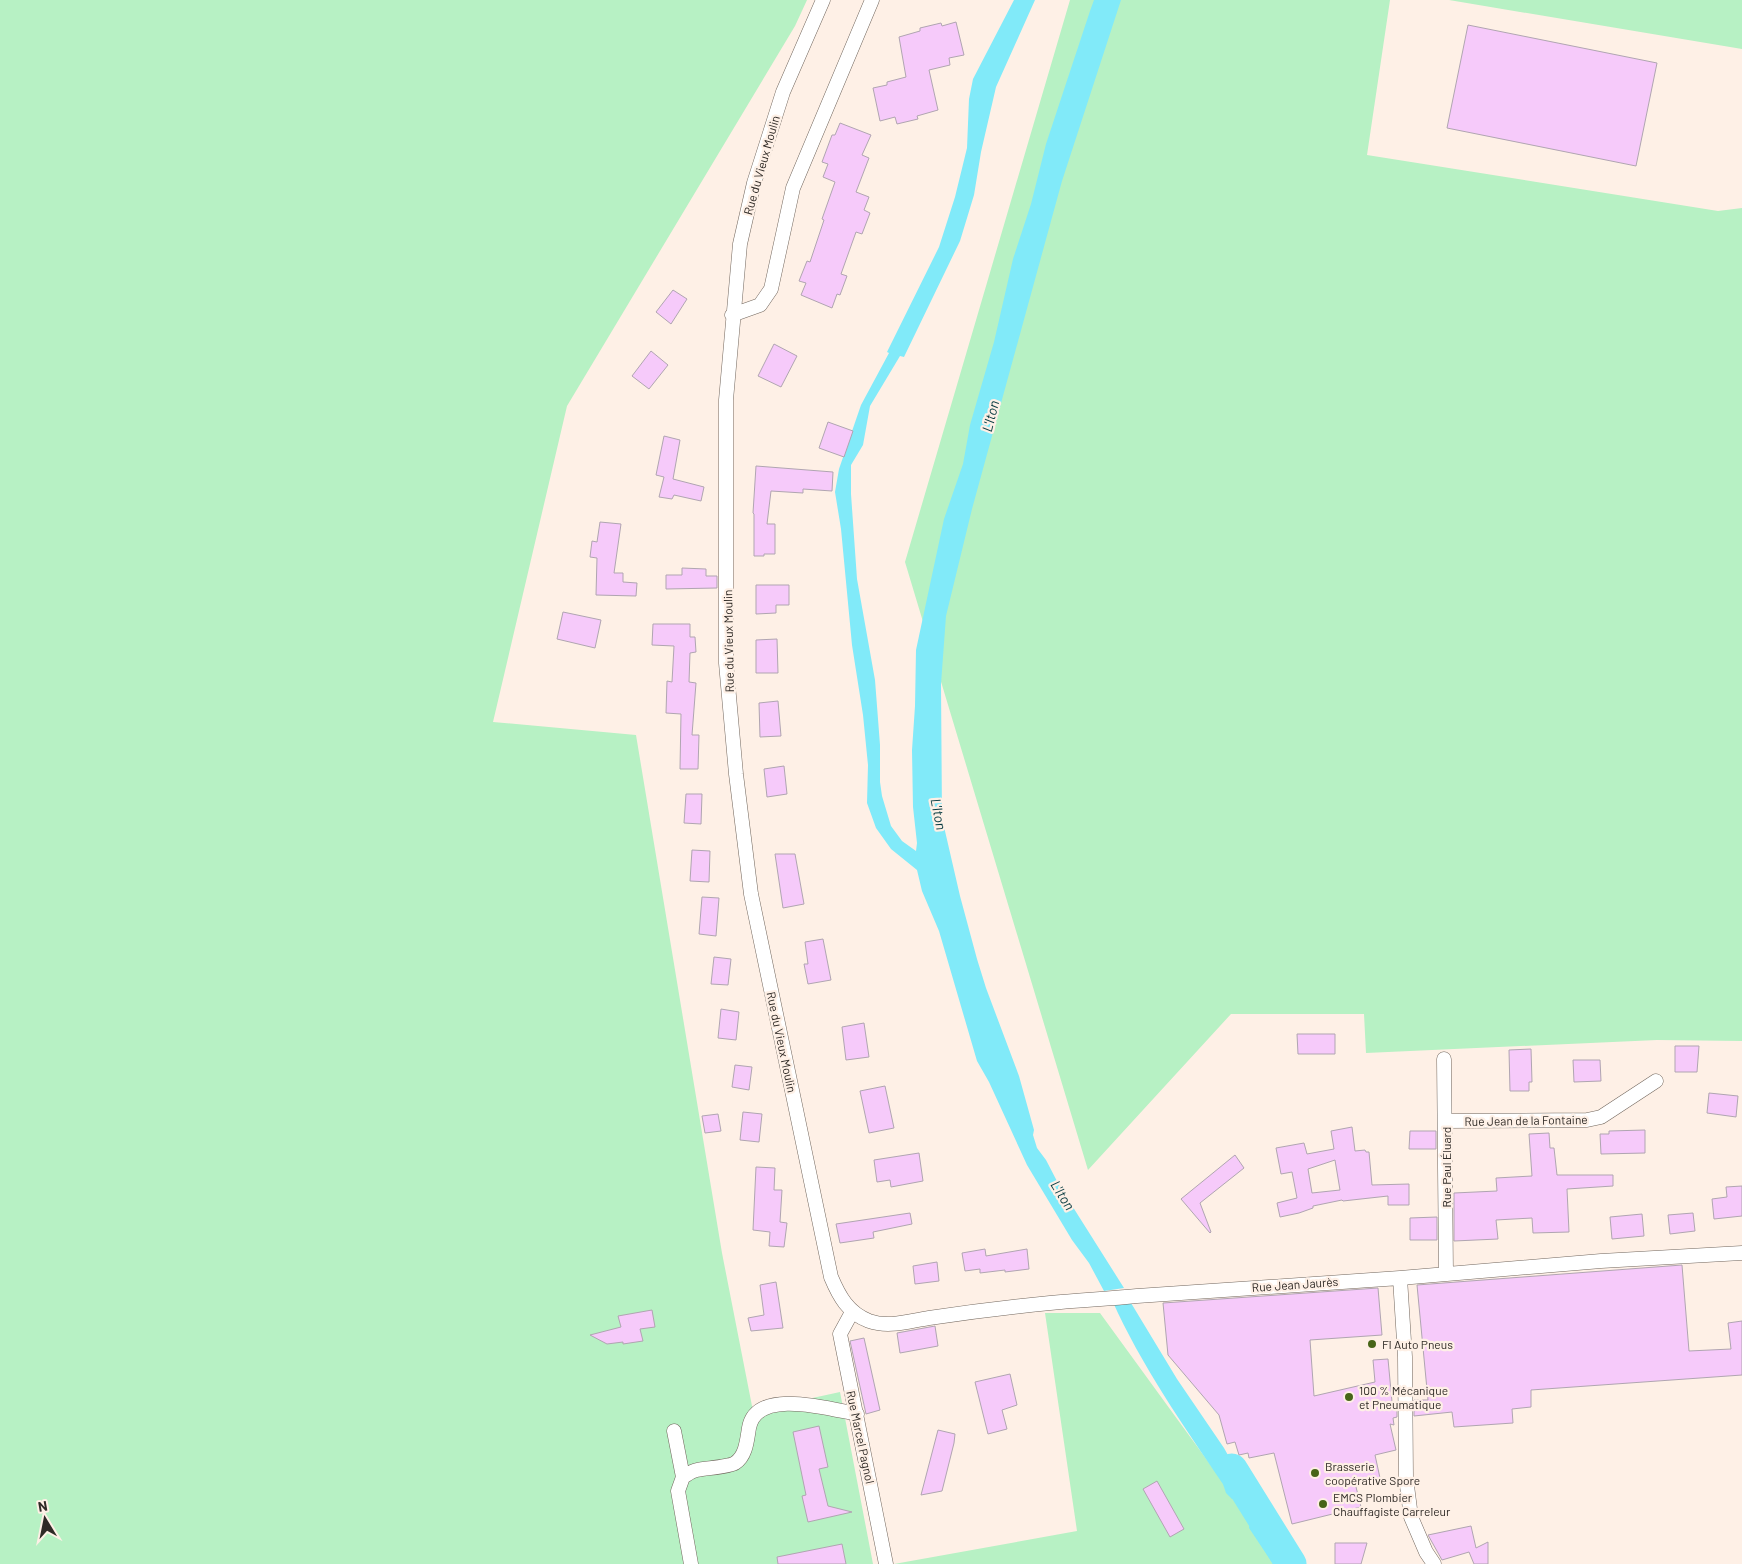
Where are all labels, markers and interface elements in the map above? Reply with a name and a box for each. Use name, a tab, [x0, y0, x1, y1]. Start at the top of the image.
street label: Rue du Vieux Moulin	[740, 114, 782, 216]
water label: L'Iton	[978, 398, 1002, 434]
street label: Rue du Vieux Moulin	[720, 589, 736, 693]
water label: L'Iton	[928, 797, 950, 831]
street label: Rue du Vieux Moulin	[764, 990, 800, 1094]
street label: Rue Jean de la Fontaine	[1464, 1112, 1588, 1128]
street label: Rue Paul Éluard	[1439, 1127, 1453, 1207]
water label: L'Iton	[1047, 1177, 1079, 1213]
street label: Rue Jean Jaurès	[1251, 1274, 1339, 1294]
place label: Fl Auto Pneus	[1382, 1337, 1453, 1351]
marker: Fl Auto Pneus	[1366, 1338, 1378, 1350]
place label: 100 % Mécanique et Pneumatique	[1359, 1383, 1448, 1411]
street label: Rue Marcel Pagnol	[844, 1389, 878, 1485]
marker: 100 % Mécanique et Pneumatique	[1343, 1391, 1355, 1403]
place label: Brasserie coopérative Spore	[1325, 1459, 1420, 1487]
marker: Brasserie coopérative Spore	[1309, 1467, 1321, 1479]
place label: EMCS Plombier Chauffagiste Carreleur	[1333, 1490, 1451, 1518]
north arrow	[20, 1494, 70, 1544]
text: N	[37, 1497, 49, 1515]
marker: EMCS Plombier Chauffagiste Carreleur	[1317, 1498, 1329, 1510]

